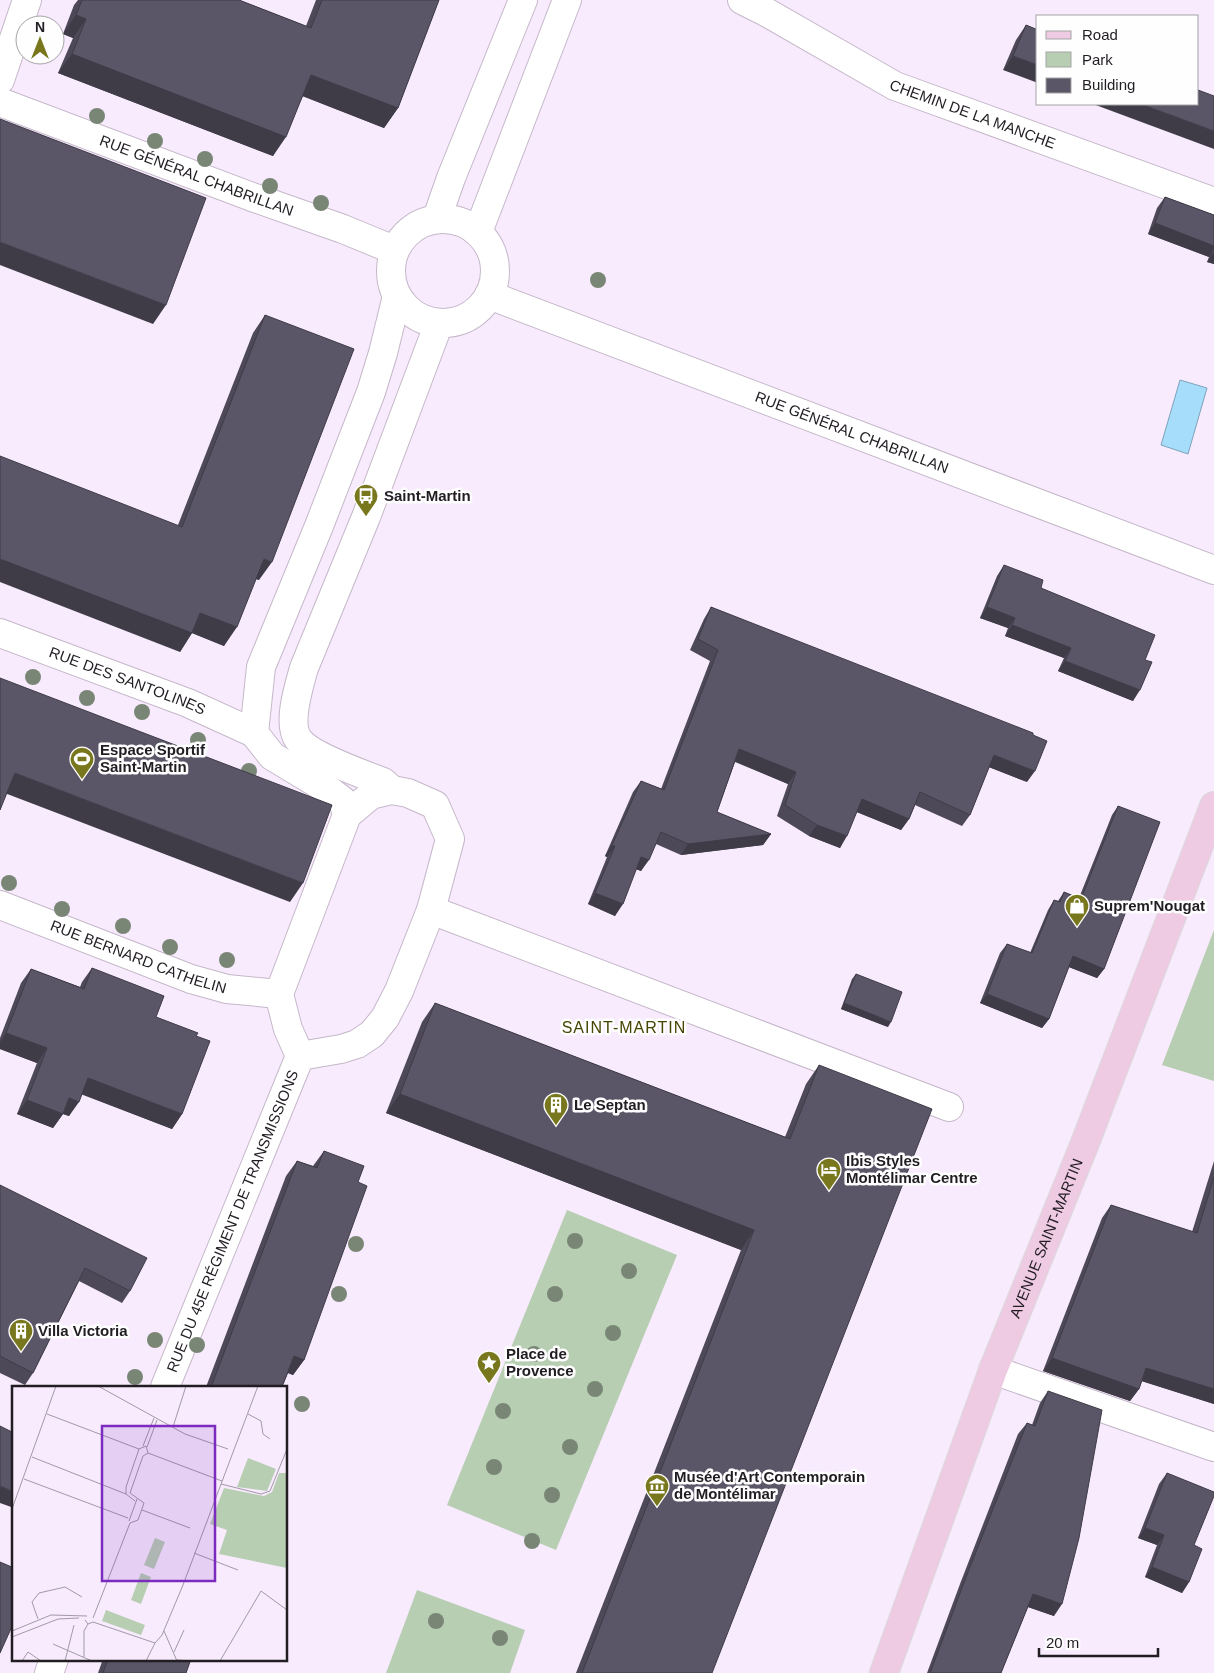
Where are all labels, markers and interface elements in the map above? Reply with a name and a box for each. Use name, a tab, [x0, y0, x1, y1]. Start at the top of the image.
north arrow	[15, 15, 65, 65]
legend	[1036, 15, 1199, 105]
text: N	[35, 19, 45, 35]
text: Road	[1082, 26, 1118, 43]
text: Park	[1082, 51, 1113, 68]
street label: CHEMIN DE LA MANCHE	[887, 76, 1058, 152]
text: Building	[1082, 76, 1135, 93]
street label: RUE GÉNÉRAL CHABRILLAN	[98, 131, 296, 219]
street label: RUE GÉNÉRAL CHABRILLAN	[753, 388, 951, 477]
bus stop icon: Saint-Martin	[353, 483, 379, 517]
place label: Saint-Martin	[384, 487, 471, 504]
street label: RUE DES SANTOLINES	[47, 643, 208, 718]
place label: Espace Sportif Saint-Martin	[100, 741, 206, 775]
sports icon: Espace Sportif Saint-Martin	[69, 746, 95, 780]
shop icon: Suprem'Nougat	[1064, 893, 1090, 927]
place label: Suprem'Nougat	[1094, 897, 1205, 914]
street label: RUE BERNARD CATHELIN	[48, 916, 229, 996]
district label: SAINT-MARTIN	[562, 1019, 686, 1036]
street label: RUE DU 45E RÉGIMENT DE TRANSMISSIONS	[163, 1067, 301, 1375]
building icon: Le Septan	[543, 1092, 569, 1126]
place label: Le Septan	[574, 1096, 646, 1113]
place label: Ibis Styles Montélimar Centre	[846, 1152, 978, 1186]
street label: AVENUE SAINT-MARTIN	[1006, 1156, 1086, 1320]
hotel icon: Ibis Styles Montélimar Centre	[816, 1157, 842, 1191]
building icon: Villa Victoria	[8, 1318, 34, 1352]
place label: Villa Victoria	[38, 1322, 128, 1339]
place label: Place de Provence	[506, 1345, 574, 1379]
place icon: Place de Provence	[476, 1350, 502, 1384]
inset map	[12, 1386, 288, 1660]
place label: Musée d'Art Contemporain de Montélimar	[674, 1468, 865, 1502]
museum icon: Musée d'Art Contemporain de Montélimar	[644, 1473, 670, 1507]
scale bar	[1039, 1626, 1158, 1658]
text: 20 m	[1046, 1634, 1079, 1651]

